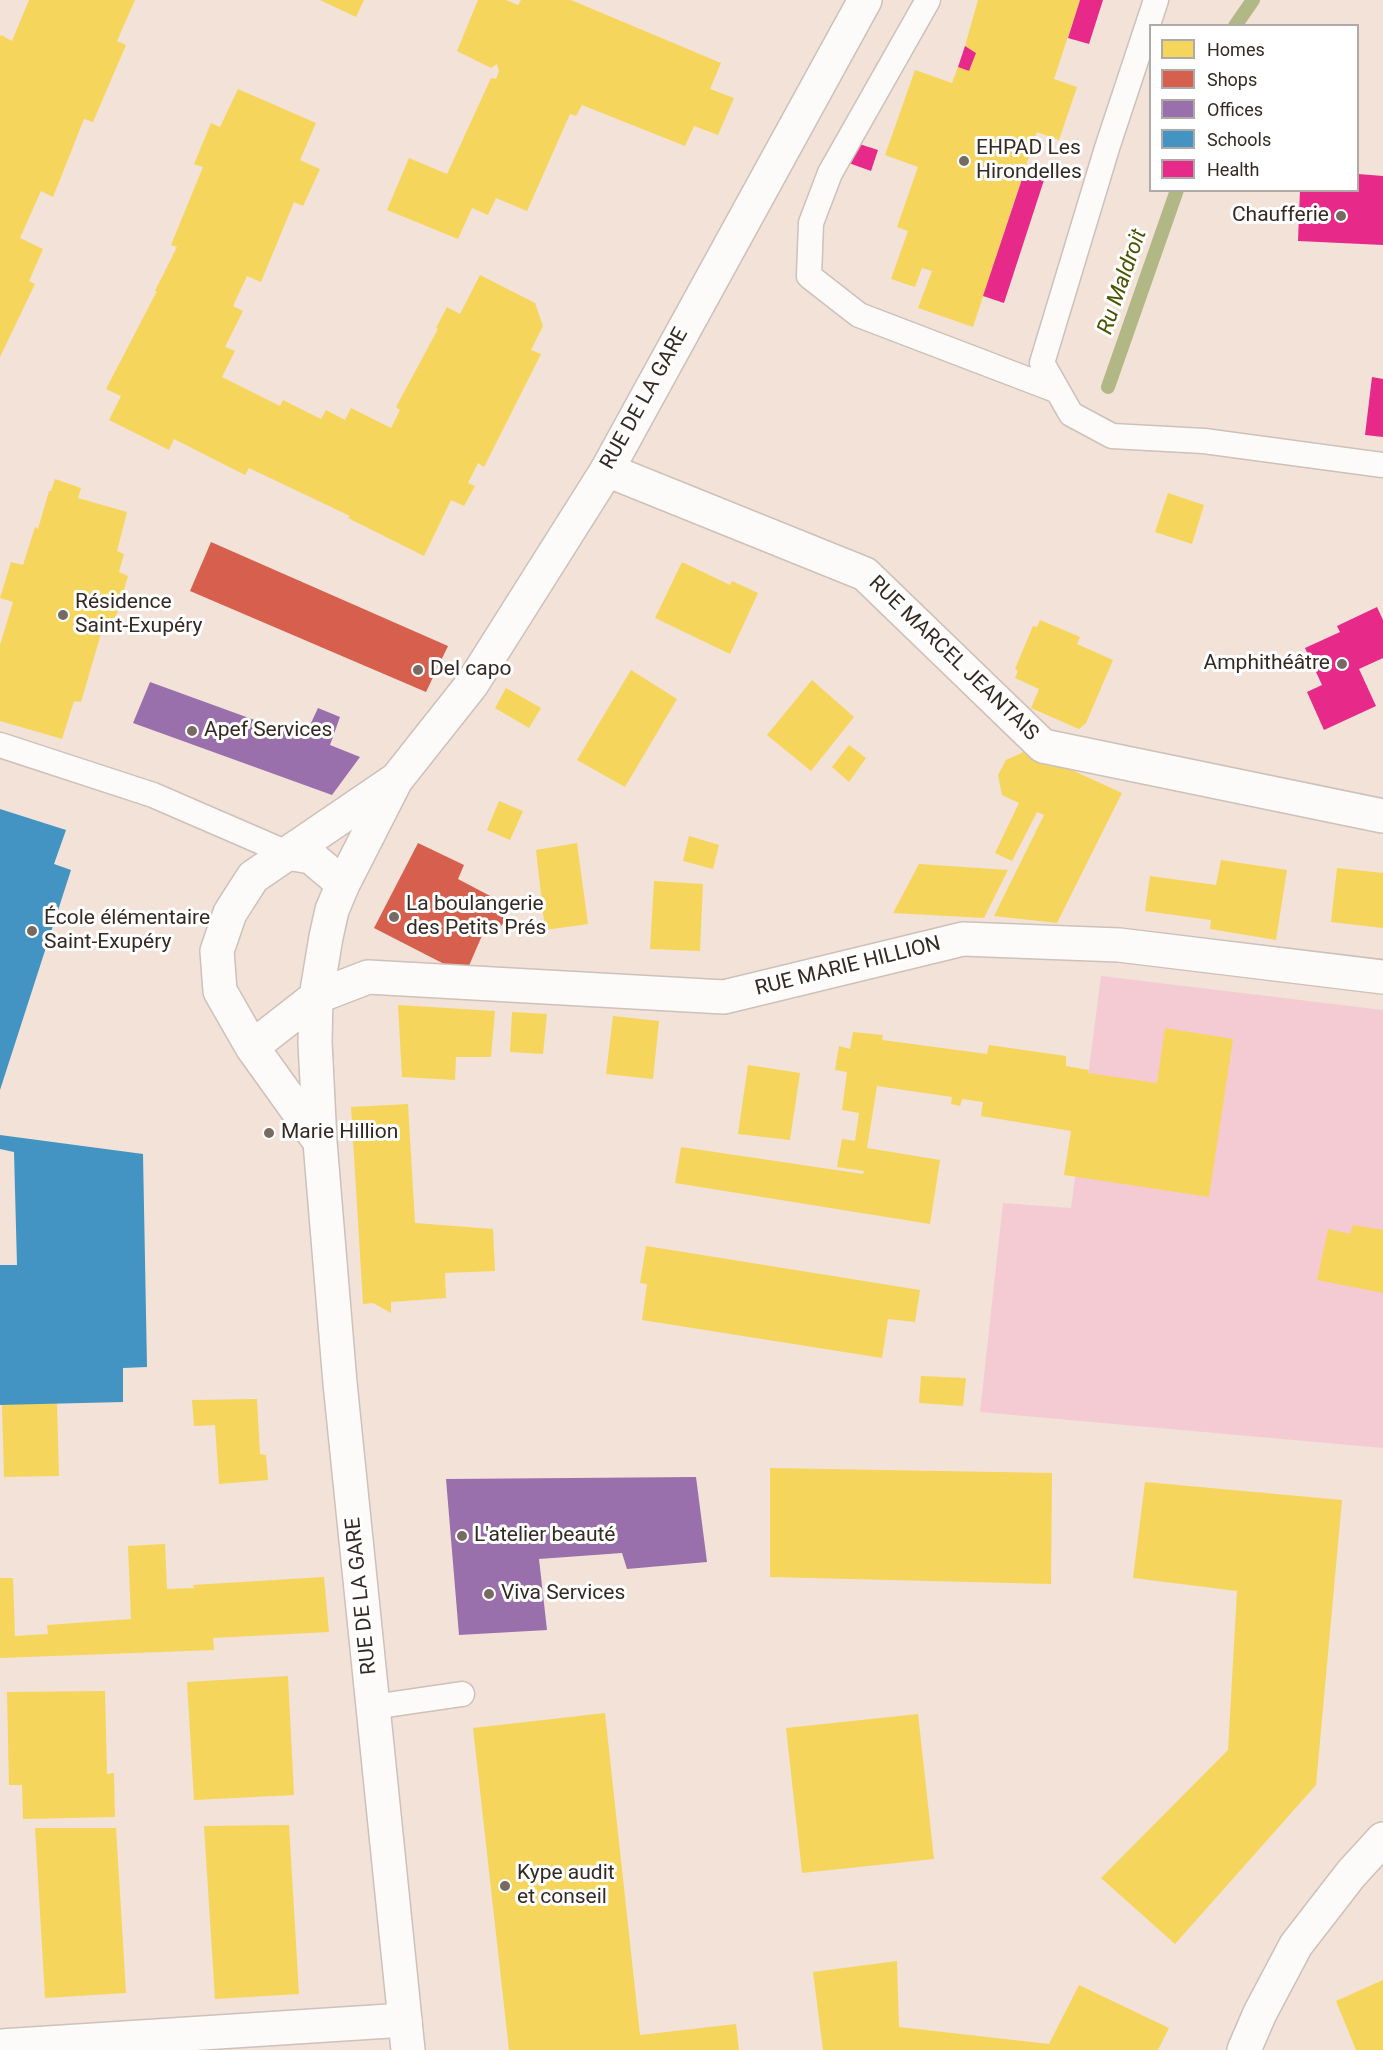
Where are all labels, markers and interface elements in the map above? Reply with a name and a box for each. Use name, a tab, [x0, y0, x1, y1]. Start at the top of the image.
legend	[1149, 24, 1359, 192]
text: Homes	[1207, 39, 1265, 60]
text: Shops	[1207, 69, 1257, 90]
text: Offices	[1207, 99, 1263, 120]
text: Schools	[1207, 129, 1271, 150]
place label: EHPAD Les Hirondelles	[976, 136, 1082, 186]
marker: EHPAD Les Hirondelles	[957, 154, 971, 168]
text: Health	[1207, 159, 1259, 180]
place label: Chaufferie	[1232, 203, 1329, 229]
marker: Chaufferie	[1334, 209, 1348, 223]
water label: Ru Maldroit	[1093, 226, 1153, 338]
street label: RUE DE LA GARE	[596, 324, 694, 474]
street label: RUE MARCEL JEANTAIS	[863, 571, 1043, 747]
place label: Résidence Saint-Exupéry	[75, 590, 202, 640]
marker: Résidence Saint-Exupéry	[56, 608, 70, 622]
place label: Amphithéâtre	[1203, 651, 1330, 677]
place label: Del capo	[430, 657, 511, 683]
marker: Amphithéâtre	[1335, 657, 1349, 671]
marker: Del capo	[411, 663, 425, 677]
place label: Apef Services	[204, 718, 332, 744]
marker: Apef Services	[185, 724, 199, 738]
place label: La boulangerie des Petits Prés	[406, 892, 546, 942]
place label: École élémentaire Saint-Exupéry	[44, 906, 210, 956]
marker: La boulangerie des Petits Prés	[387, 910, 401, 924]
marker: École élémentaire Saint-Exupéry	[25, 924, 39, 938]
street label: RUE MARIE HILLION	[753, 932, 943, 1002]
place label: Marie Hillion	[281, 1120, 398, 1146]
marker: Marie Hillion	[262, 1126, 276, 1140]
street label: RUE DE LA GARE	[341, 1516, 383, 1676]
place label: L'atelier beauté	[474, 1523, 616, 1549]
marker: L'atelier beauté	[455, 1529, 469, 1543]
place label: Viva Services	[501, 1581, 625, 1607]
marker: Viva Services	[482, 1587, 496, 1601]
place label: Kype audit et conseil	[517, 1861, 615, 1911]
marker: Kype audit et conseil	[498, 1879, 512, 1893]

